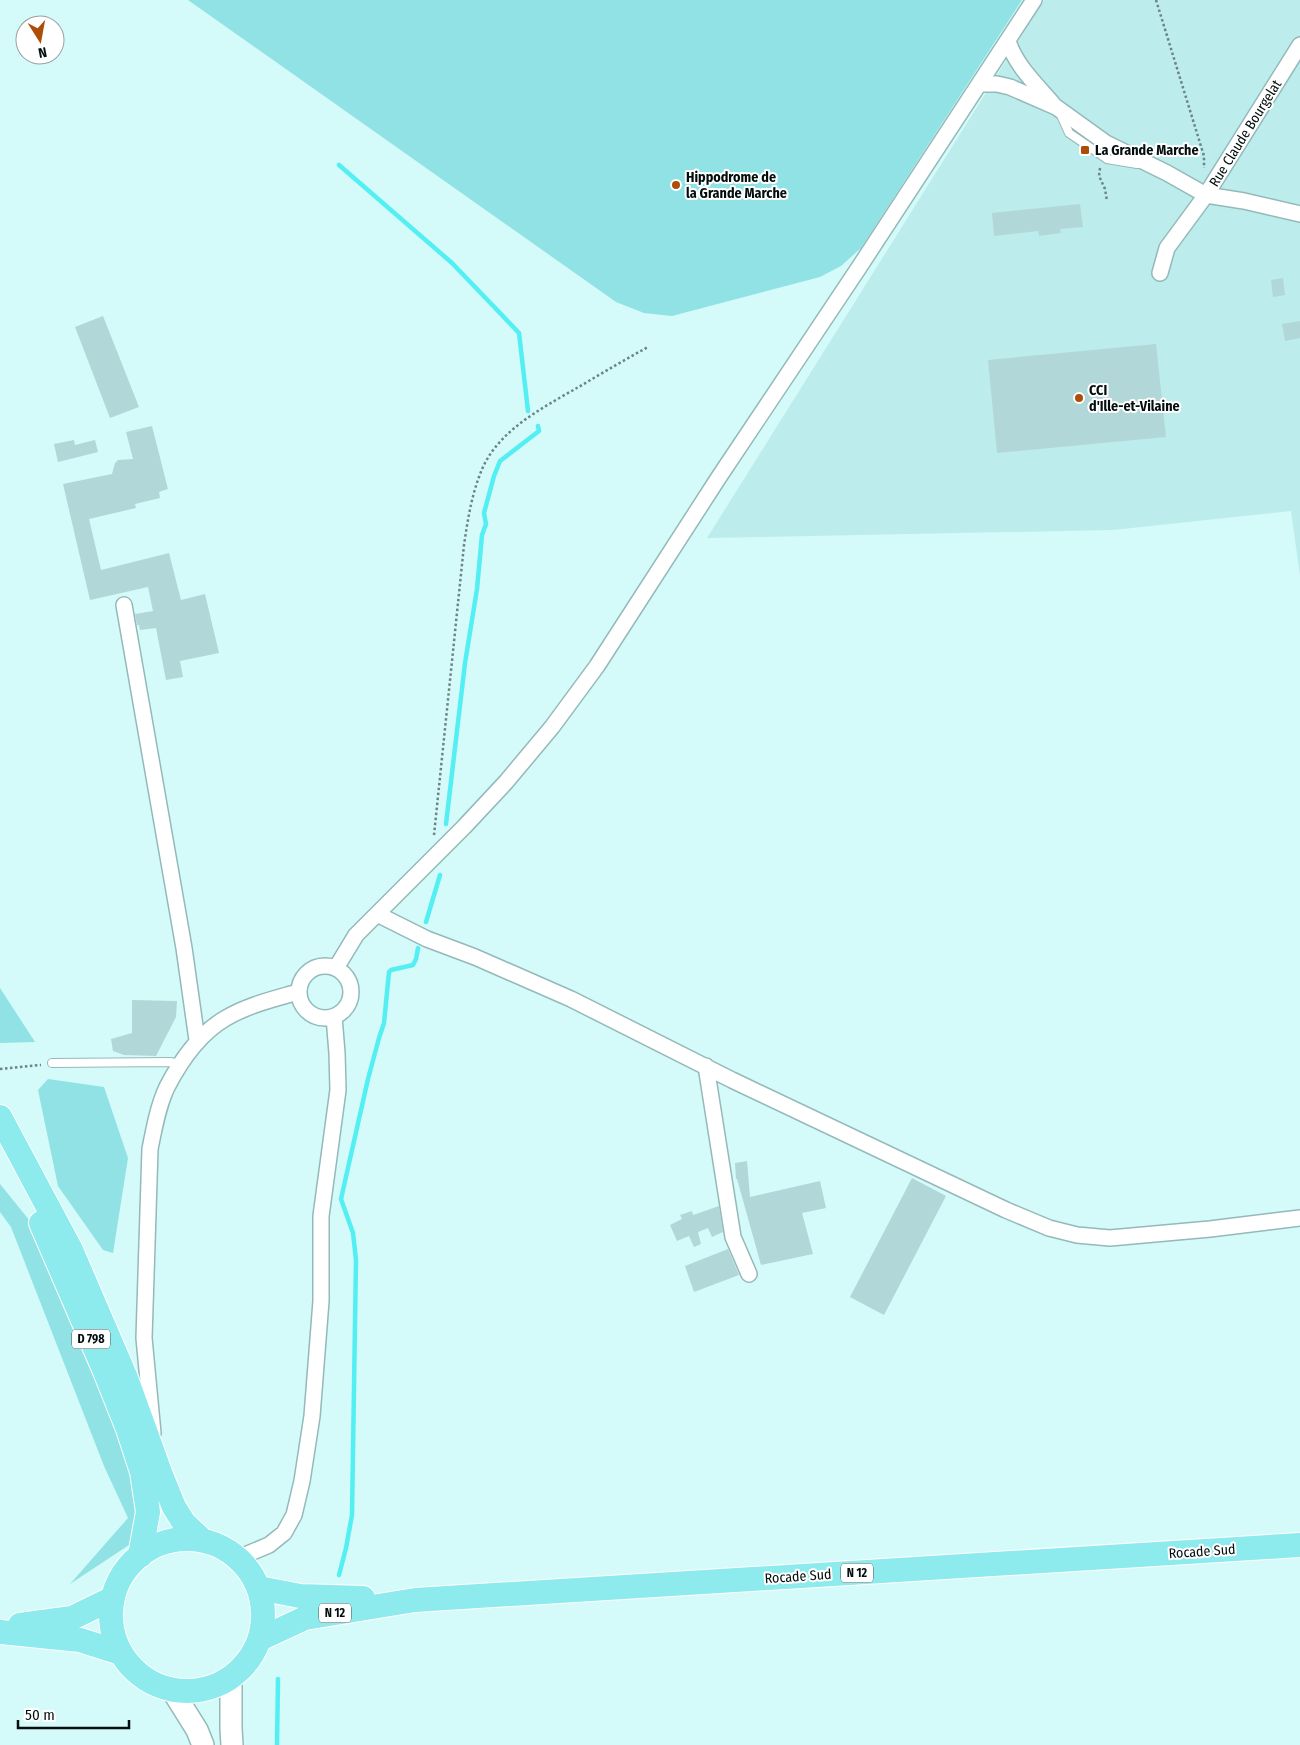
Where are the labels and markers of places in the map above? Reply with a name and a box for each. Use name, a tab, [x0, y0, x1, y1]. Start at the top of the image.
place label: La Grande Marche	[1095, 142, 1199, 159]
marker: La Grande Marche	[1079, 144, 1091, 156]
place label: Hippodrome de la Grande Marche	[686, 169, 787, 202]
marker: Hippodrome de la Grande Marche	[670, 179, 682, 191]
place label: CCI d'Ille-et-Vilaine	[1089, 382, 1180, 415]
marker: CCI d'Ille-et-Vilaine	[1073, 392, 1085, 404]

